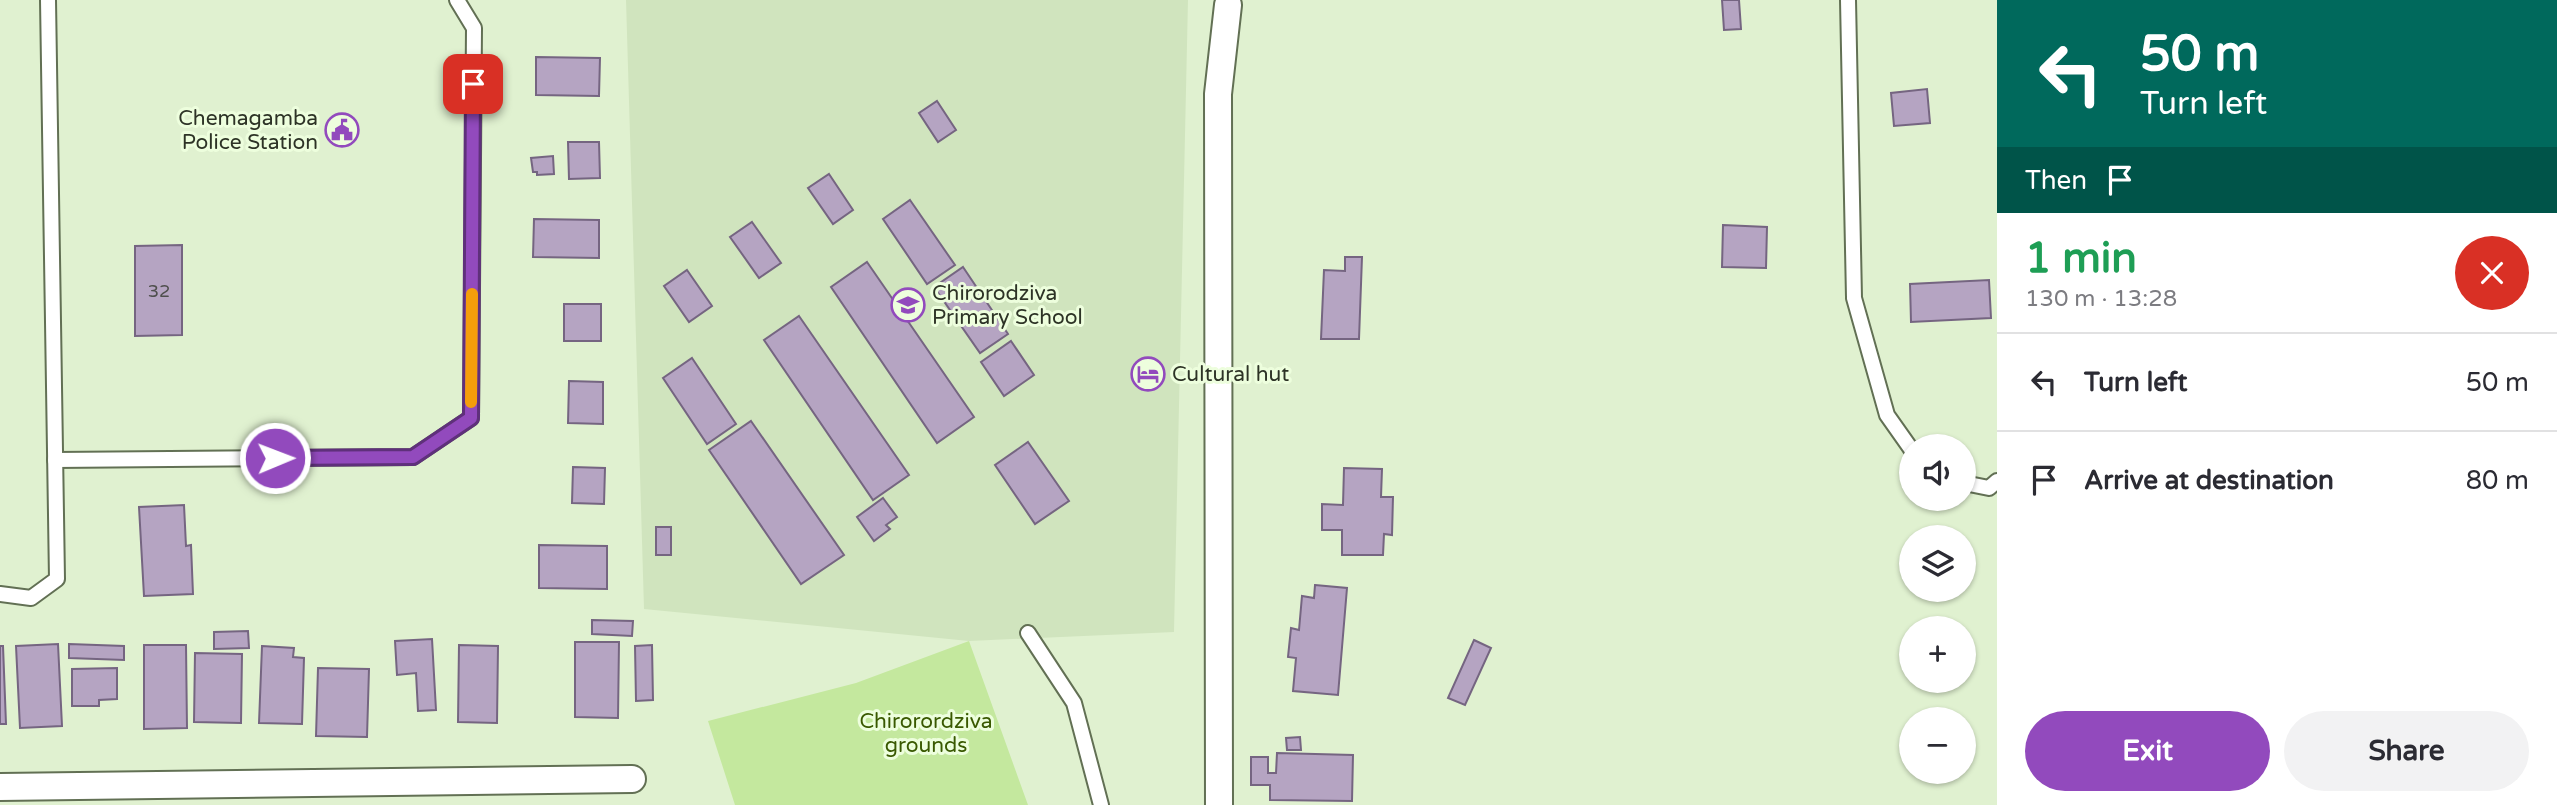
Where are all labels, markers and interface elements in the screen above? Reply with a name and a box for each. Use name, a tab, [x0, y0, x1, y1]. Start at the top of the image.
text: 50 m	[2140, 25, 2259, 84]
icon: left	[2025, 28, 2116, 119]
pin	[443, 54, 503, 114]
icon: arrive	[454, 65, 492, 103]
text: Turn left	[2140, 85, 2267, 123]
place label: Chemagamba Police Station	[178, 106, 318, 155]
public building icon: Chemagamba Police Station	[323, 111, 361, 149]
icon: arrive	[2101, 161, 2139, 199]
text: Then	[2025, 165, 2087, 196]
text: 1 min	[2025, 233, 2137, 284]
button: close	[2455, 236, 2529, 310]
house number: 32	[148, 280, 170, 302]
place label: Chirorodziva Primary School	[932, 281, 1083, 330]
text: 130 m · 13:28	[2025, 285, 2177, 313]
school or university icon: Chirorodziva Primary School	[889, 286, 927, 324]
hotel icon: Cultural hut	[1129, 355, 1167, 393]
place label: Cultural hut	[1172, 362, 1289, 387]
icon: left	[2025, 363, 2063, 401]
text: Turn left	[2084, 367, 2187, 398]
text: 50 m	[2466, 367, 2529, 398]
position arrow	[238, 421, 312, 495]
map controls	[1899, 434, 1976, 784]
button: sound	[1899, 434, 1976, 511]
icon: arrive	[2025, 461, 2063, 499]
text: Arrive at destination	[2084, 465, 2334, 496]
text: 80 m	[2466, 465, 2529, 496]
button: layers	[1899, 525, 1976, 602]
button: +	[1899, 616, 1976, 693]
button: −	[1899, 707, 1976, 784]
park label: Chirorordziva grounds	[859, 709, 993, 758]
button: Exit	[2025, 711, 2270, 791]
button: Share	[2284, 711, 2529, 791]

